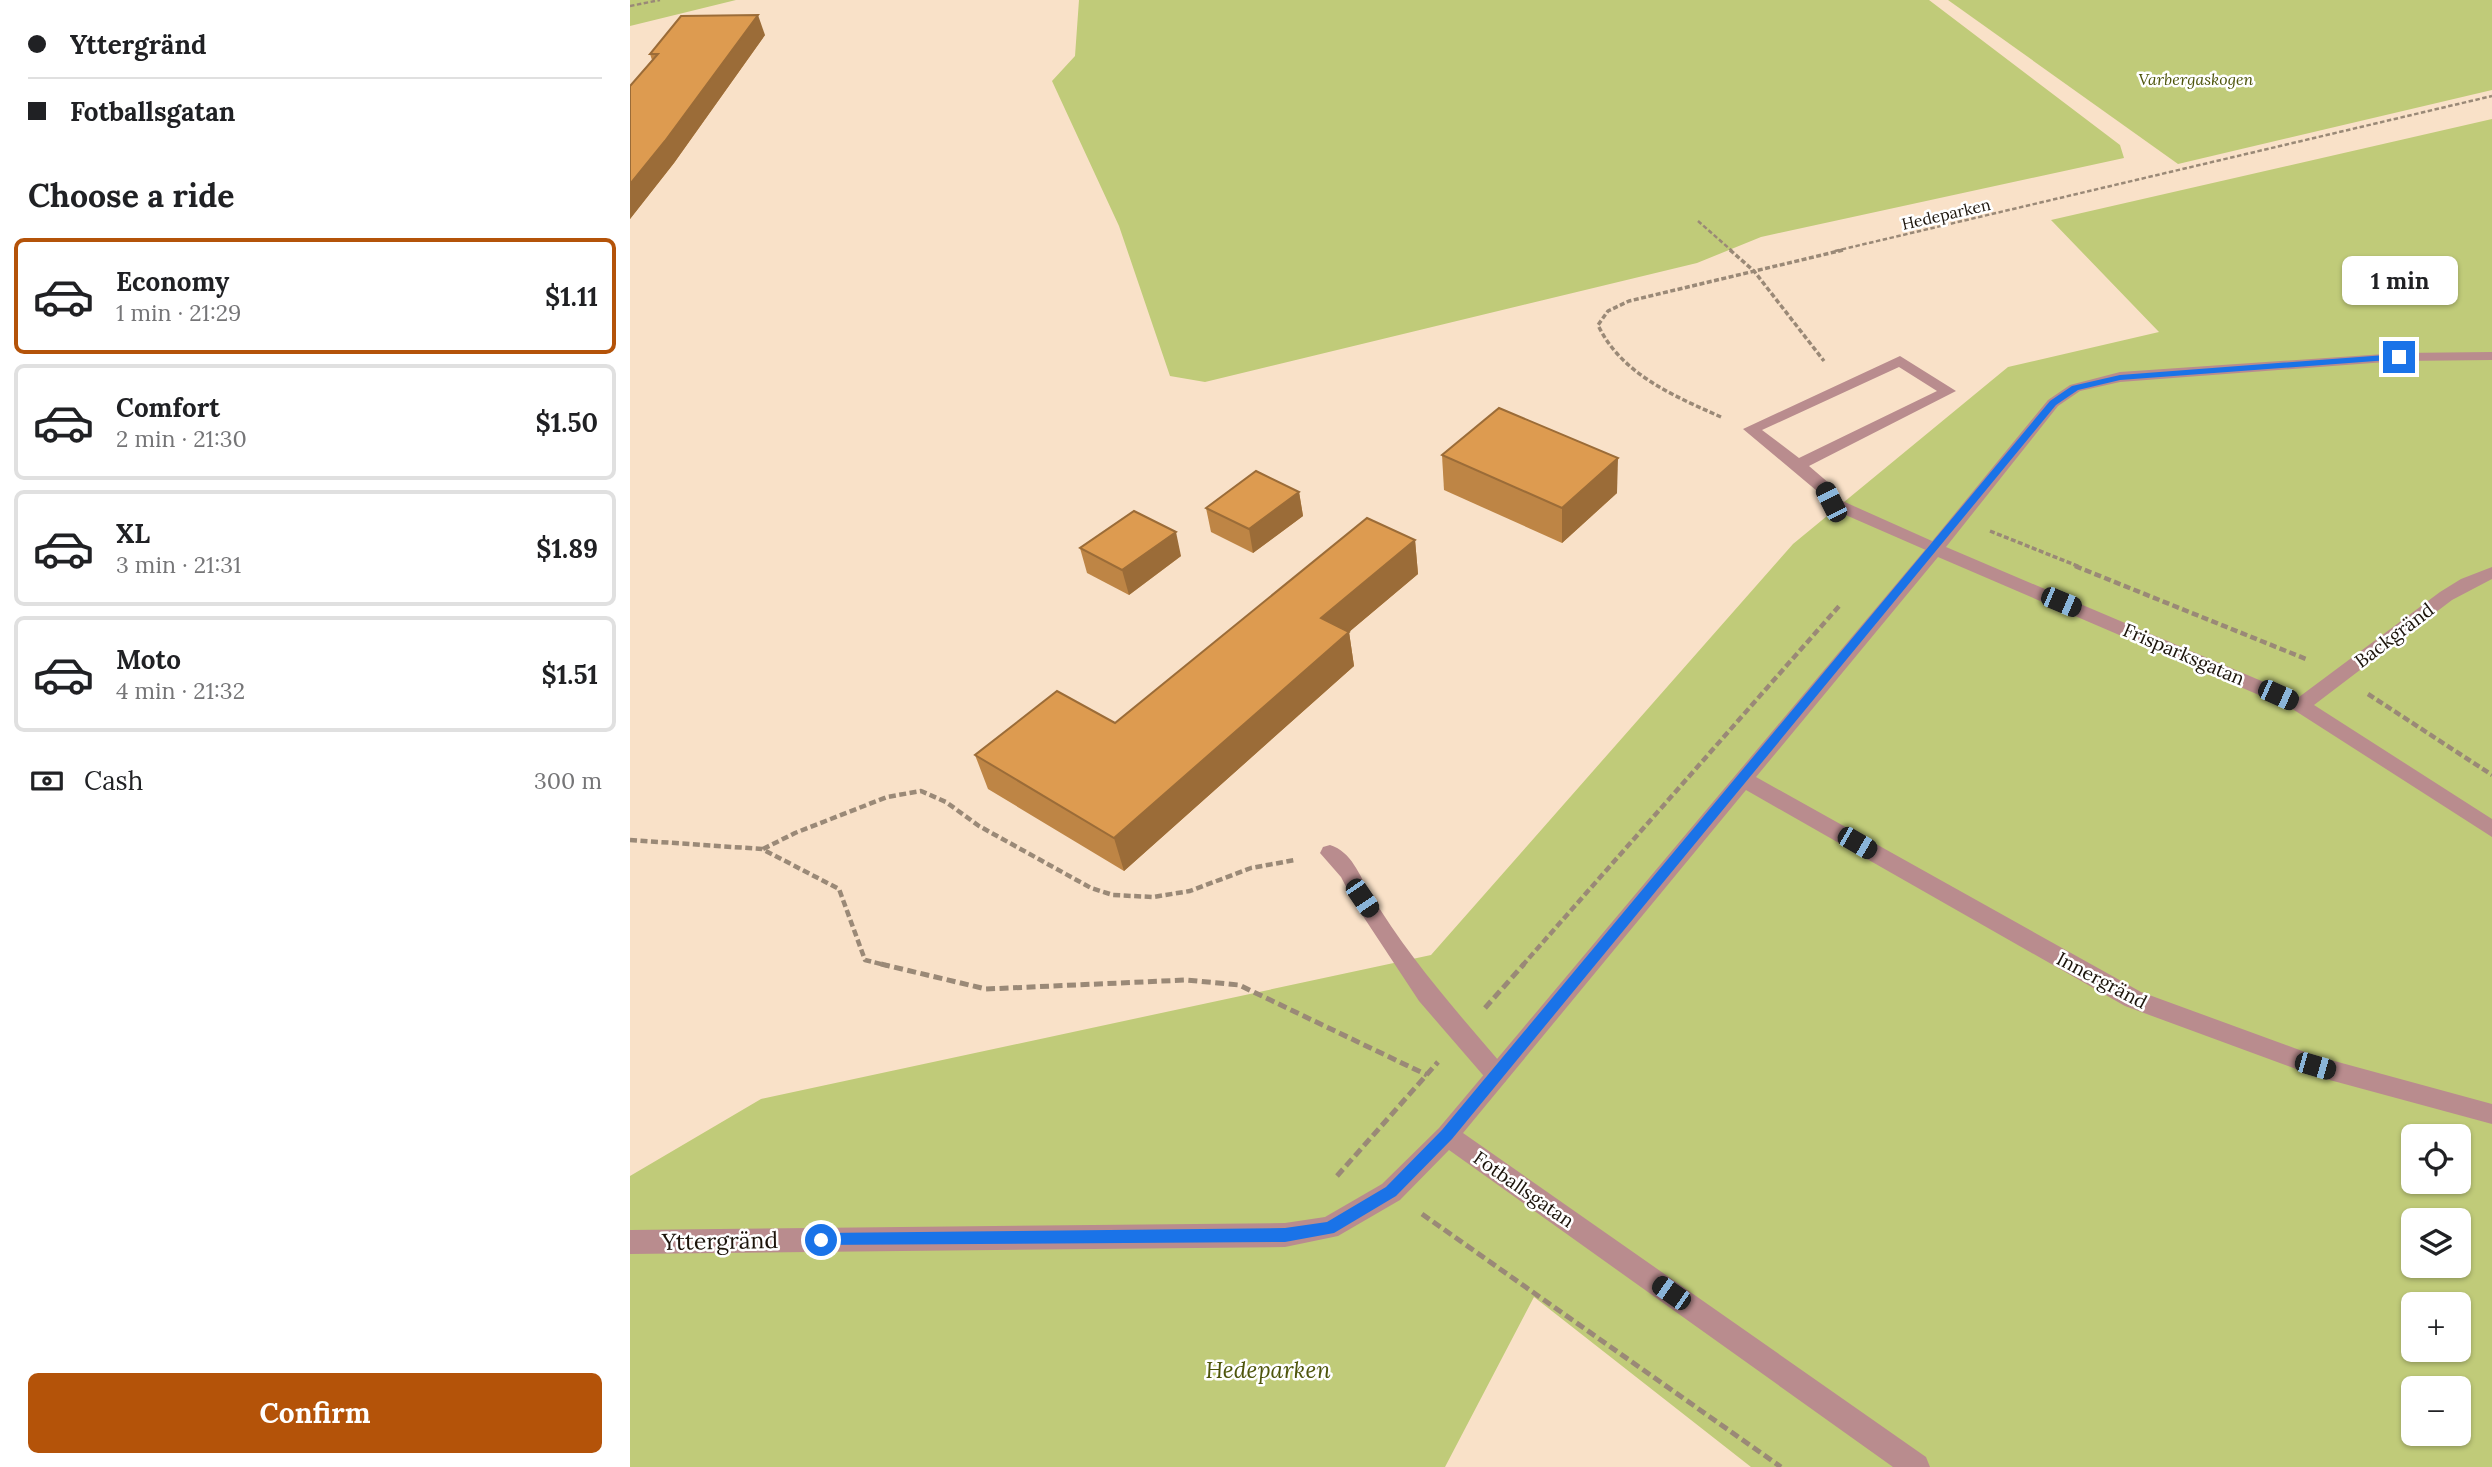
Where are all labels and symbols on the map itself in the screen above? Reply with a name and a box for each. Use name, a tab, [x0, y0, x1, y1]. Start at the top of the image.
park label: Varbergaskogen	[2139, 69, 2254, 89]
street label: Hedeparken	[1900, 194, 1993, 234]
callout: 1 min	[2341, 256, 2457, 304]
route end	[2383, 341, 2415, 373]
car	[1813, 479, 1850, 525]
car	[2038, 584, 2085, 620]
street label: Backgränd	[2350, 597, 2438, 673]
street label: Frisparksgatan	[2120, 618, 2248, 690]
car	[2255, 677, 2302, 713]
car	[1834, 823, 1881, 863]
car	[1342, 875, 1383, 921]
street label: Innergränd	[2053, 946, 2151, 1014]
car	[2292, 1050, 2339, 1082]
street label: Fotballsgatan	[1469, 1145, 1579, 1233]
route start	[805, 1224, 837, 1256]
street label: Yttergränd	[661, 1225, 779, 1256]
car	[1648, 1272, 1695, 1314]
park label: Hedeparken	[1205, 1355, 1331, 1384]

